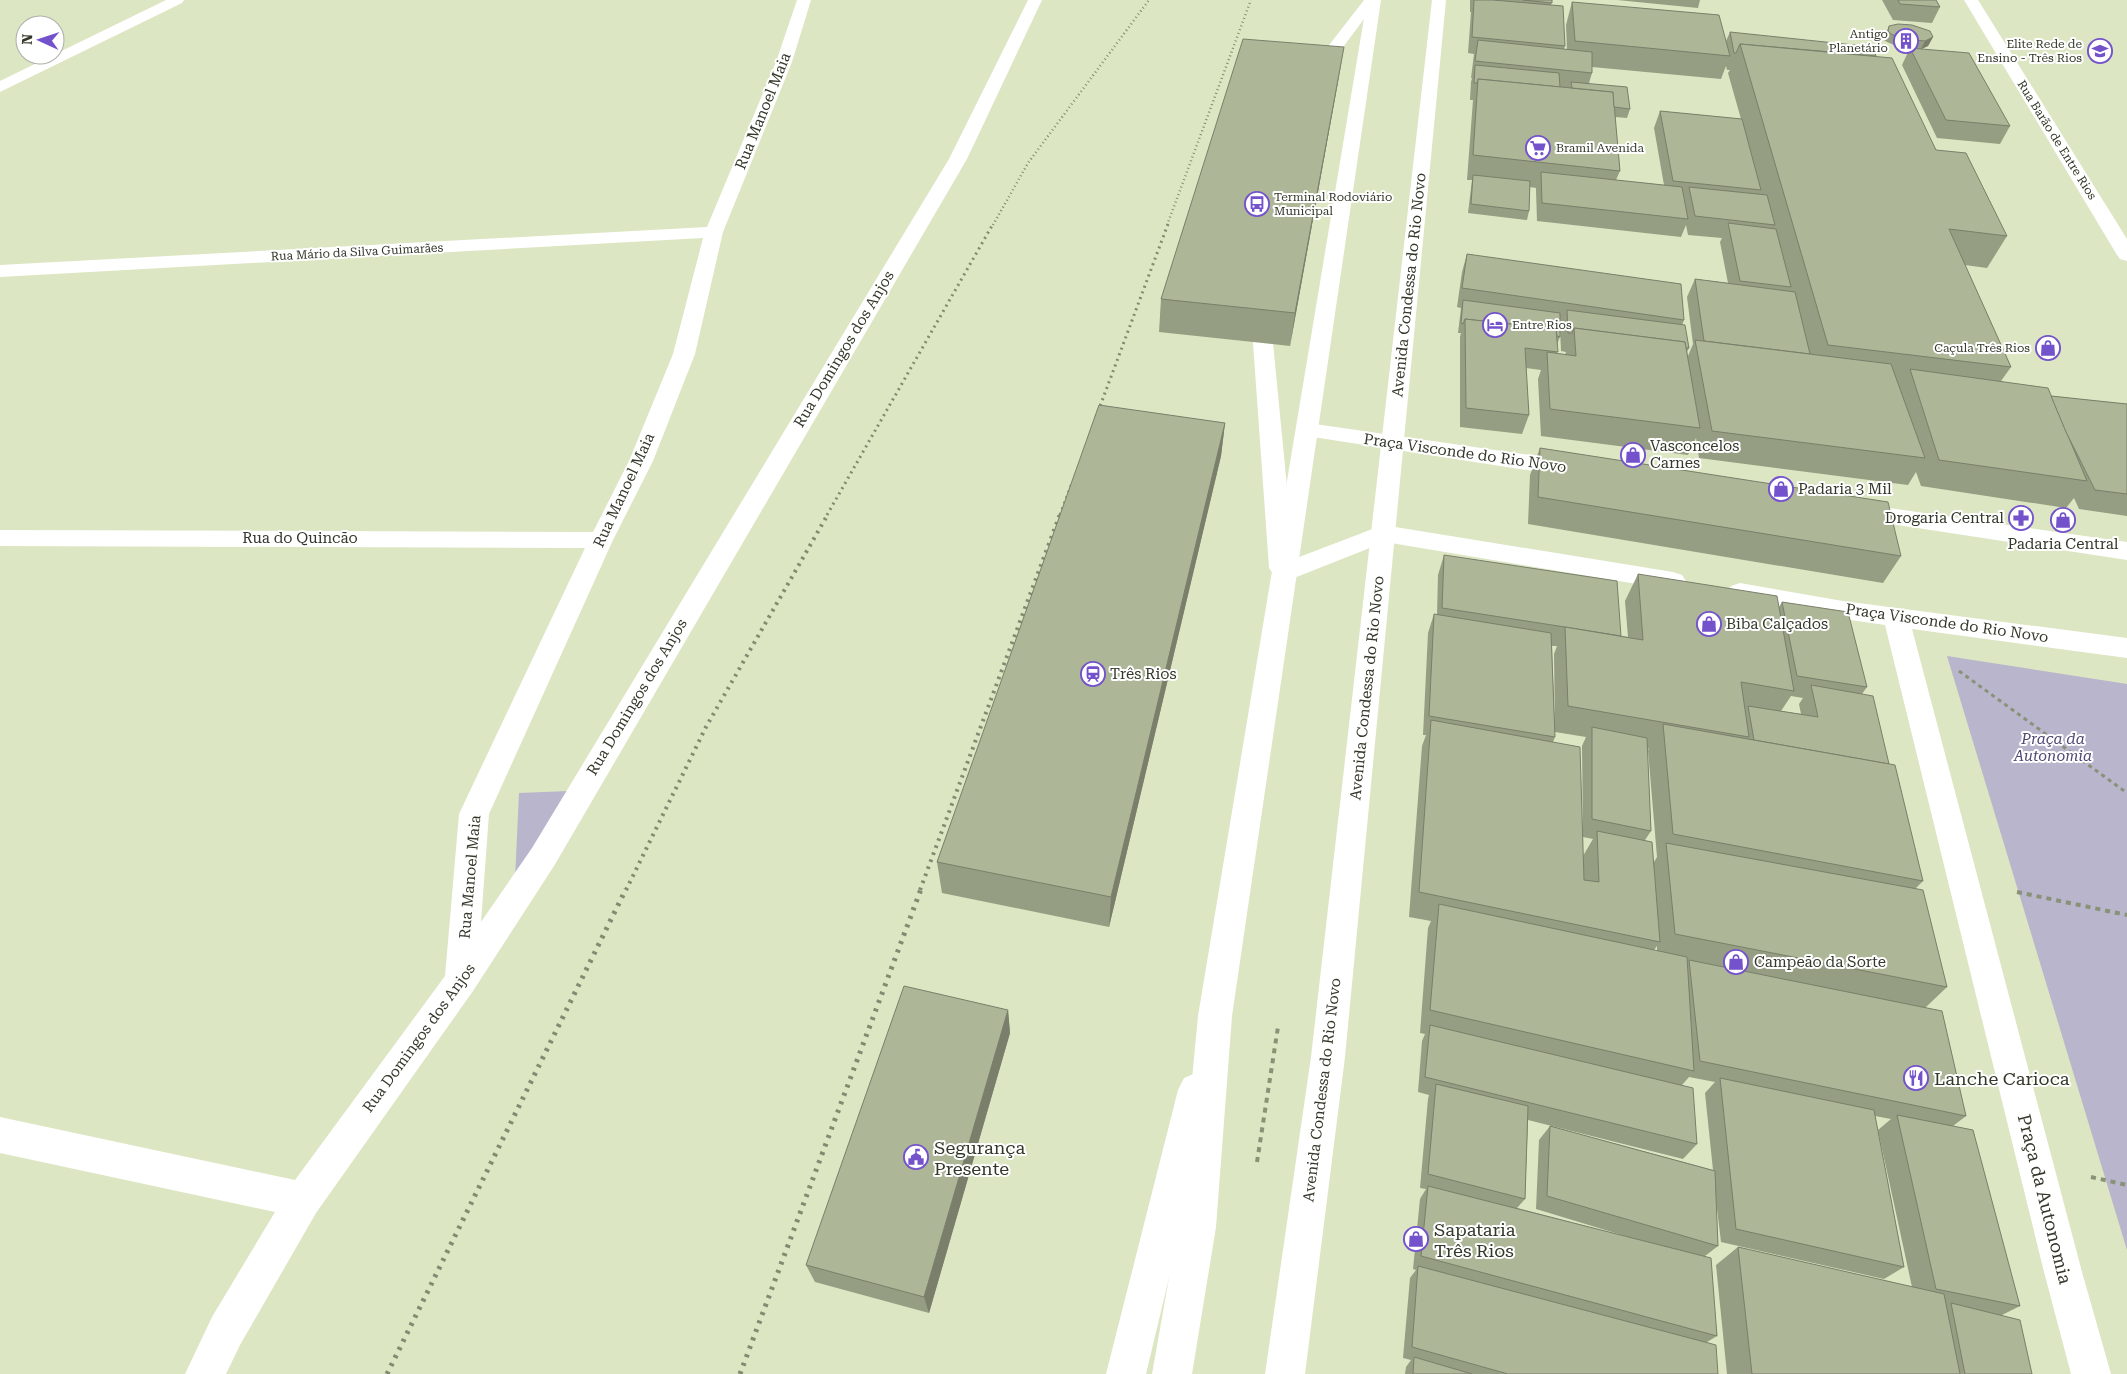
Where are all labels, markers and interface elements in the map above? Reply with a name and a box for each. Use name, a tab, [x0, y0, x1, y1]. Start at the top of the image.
north arrow	[15, 15, 65, 65]
place label: Antigo Planetário	[1829, 27, 1888, 55]
building icon: Antigo Planetário	[1893, 28, 1919, 54]
text: N	[19, 33, 35, 45]
place label: Elite Rede de Ensino - Três Rios	[1977, 37, 2082, 65]
school or university icon: Elite Rede de Ensino - Três Rios	[2087, 38, 2113, 64]
street label: Rua Manoel Maia	[731, 50, 795, 172]
street label: Rua Barão de Entre Rios	[2014, 78, 2100, 203]
supermarket icon: Bramil Avenida	[1525, 135, 1551, 161]
place label: Bramil Avenida	[1556, 141, 1644, 155]
street label: Avenida Condessa do Rio Novo	[1388, 172, 1430, 398]
place label: Terminal Rodoviário Municipal	[1274, 190, 1392, 218]
bus stop icon: Terminal Rodoviário Municipal	[1244, 191, 1270, 217]
street label: Rua Mário da Silva Guimarães	[271, 240, 444, 264]
street label: Rua Domingos dos Anjos	[790, 267, 898, 431]
hotel icon: Entre Rios	[1482, 312, 1508, 338]
place label: Entre Rios	[1512, 318, 1572, 332]
shop icon: Caçula Três Rios	[2035, 335, 2061, 361]
place label: Caçula Três Rios	[1934, 341, 2030, 355]
street label: Rua Manoel Maia	[590, 430, 658, 550]
street label: Praça Visconde do Rio Novo	[1362, 430, 1568, 476]
place label: Vasconcelos Carnes	[1650, 437, 1739, 472]
shop icon: Vasconcelos Carnes	[1620, 442, 1646, 468]
shop icon: Padaria 3 Mil	[1768, 476, 1794, 502]
place label: Padaria 3 Mil	[1798, 480, 1892, 498]
pharmacy icon: Drogaria Central	[2008, 505, 2034, 531]
shop icon: Padaria Central	[2050, 507, 2076, 533]
place label: Drogaria Central	[1885, 509, 2004, 527]
street label: Rua do Quincão	[242, 529, 358, 547]
place label: Padaria Central	[2008, 535, 2119, 553]
street label: Avenida Condessa do Rio Novo	[1346, 575, 1388, 801]
street label: Praça Visconde do Rio Novo	[1844, 600, 2050, 646]
shop icon: Biba Calçados	[1696, 611, 1722, 637]
street label: Rua Domingos dos Anjos	[583, 615, 691, 779]
place label: Biba Calçados	[1726, 615, 1828, 633]
station icon: Três Rios	[1080, 661, 1106, 687]
place label: Três Rios	[1110, 665, 1177, 683]
park label: Praça da Autonomia	[2013, 730, 2092, 765]
street label: Rua Manoel Maia	[456, 814, 484, 940]
shop icon: Campeão da Sorte	[1723, 949, 1749, 975]
place label: Campeão da Sorte	[1754, 953, 1886, 971]
street label: Rua Domingos dos Anjos	[359, 960, 479, 1116]
street label: Avenida Condessa do Rio Novo	[1299, 977, 1345, 1203]
restaurant icon: Lanche Carioca	[1903, 1065, 1929, 1091]
place label: Lanche Carioca	[1934, 1068, 2070, 1089]
street label: Praça da Autonomia	[2014, 1112, 2076, 1286]
place label: Segurança Presente	[934, 1137, 1025, 1179]
public building icon: Segurança Presente	[903, 1144, 929, 1170]
place label: Sapataria Três Rios	[1434, 1219, 1516, 1261]
shop icon: Sapataria Três Rios	[1403, 1226, 1429, 1252]

